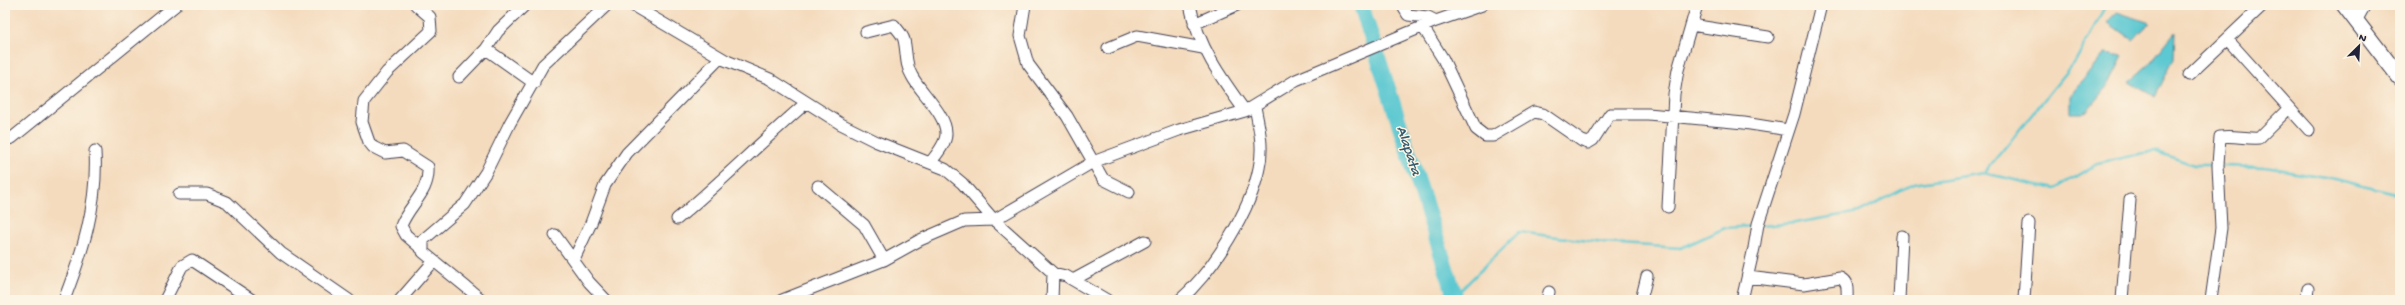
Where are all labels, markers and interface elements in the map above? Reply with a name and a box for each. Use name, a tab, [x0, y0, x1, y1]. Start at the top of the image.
north arrow	[2339, 26, 2379, 66]
text: N	[2357, 32, 2368, 46]
water label: Alapata	[1392, 124, 1425, 179]

